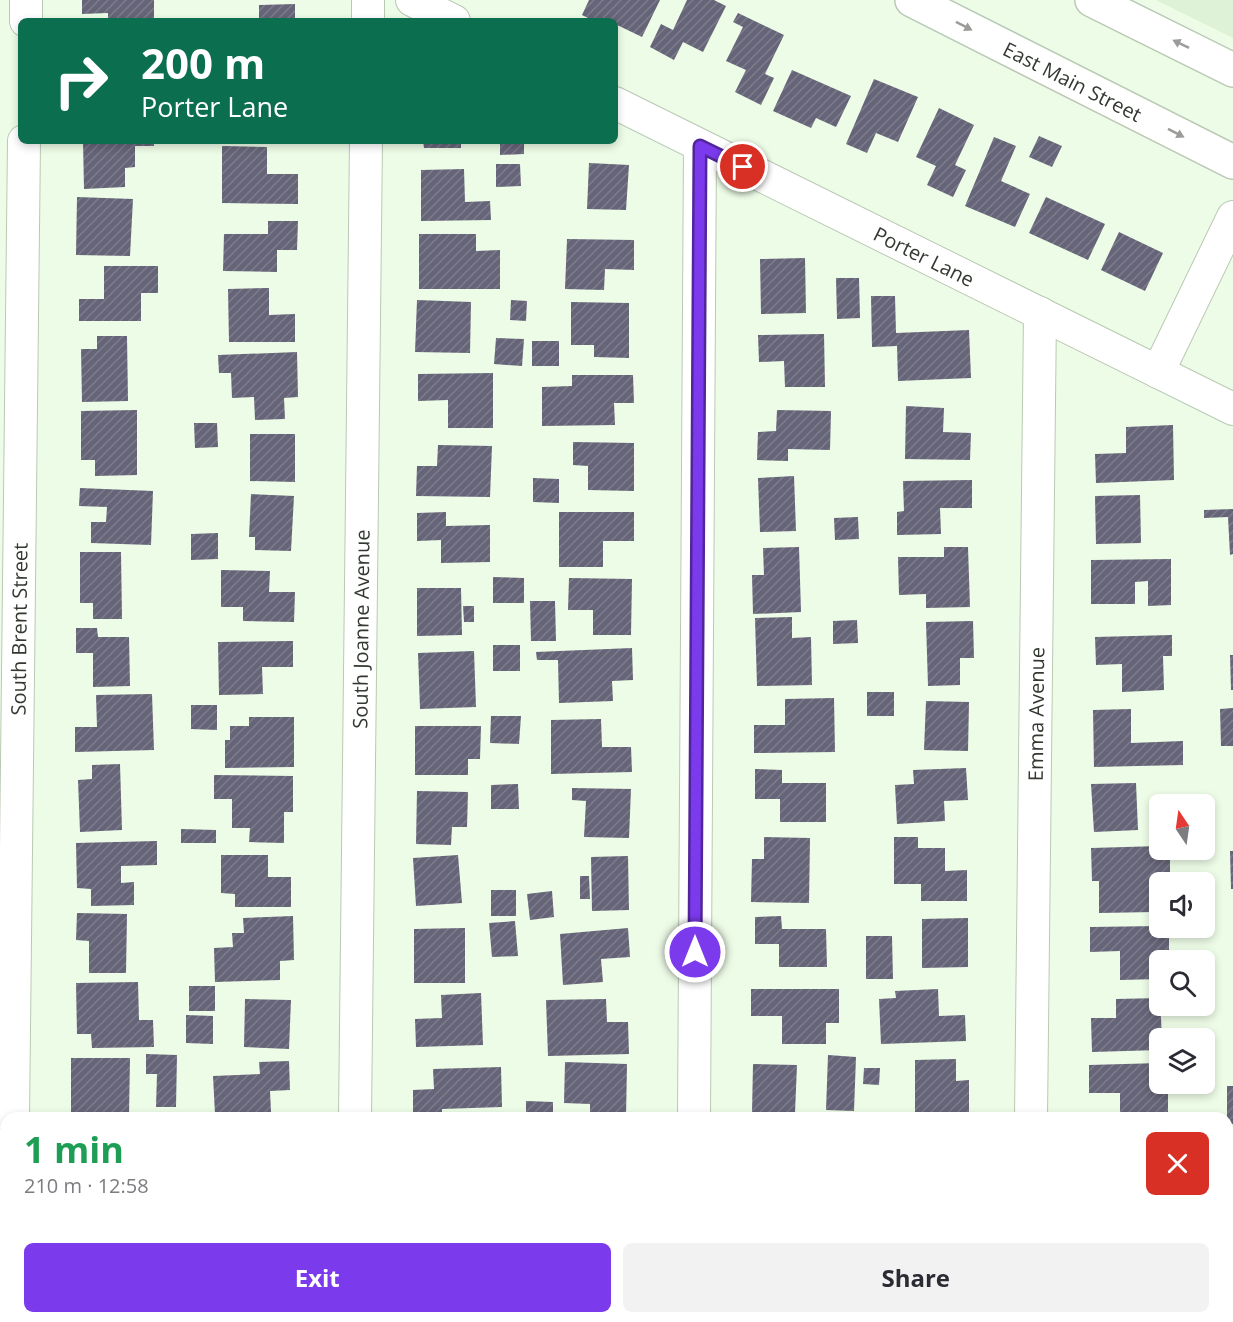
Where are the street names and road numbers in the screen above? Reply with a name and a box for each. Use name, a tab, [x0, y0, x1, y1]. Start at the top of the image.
street label: East Main Street	[999, 35, 1146, 127]
street label: Porter Lane	[869, 220, 979, 292]
street label: South Joanne Avenue	[346, 529, 375, 729]
street label: South Brent Street	[4, 543, 33, 716]
street label: Emma Avenue	[1021, 647, 1050, 781]

